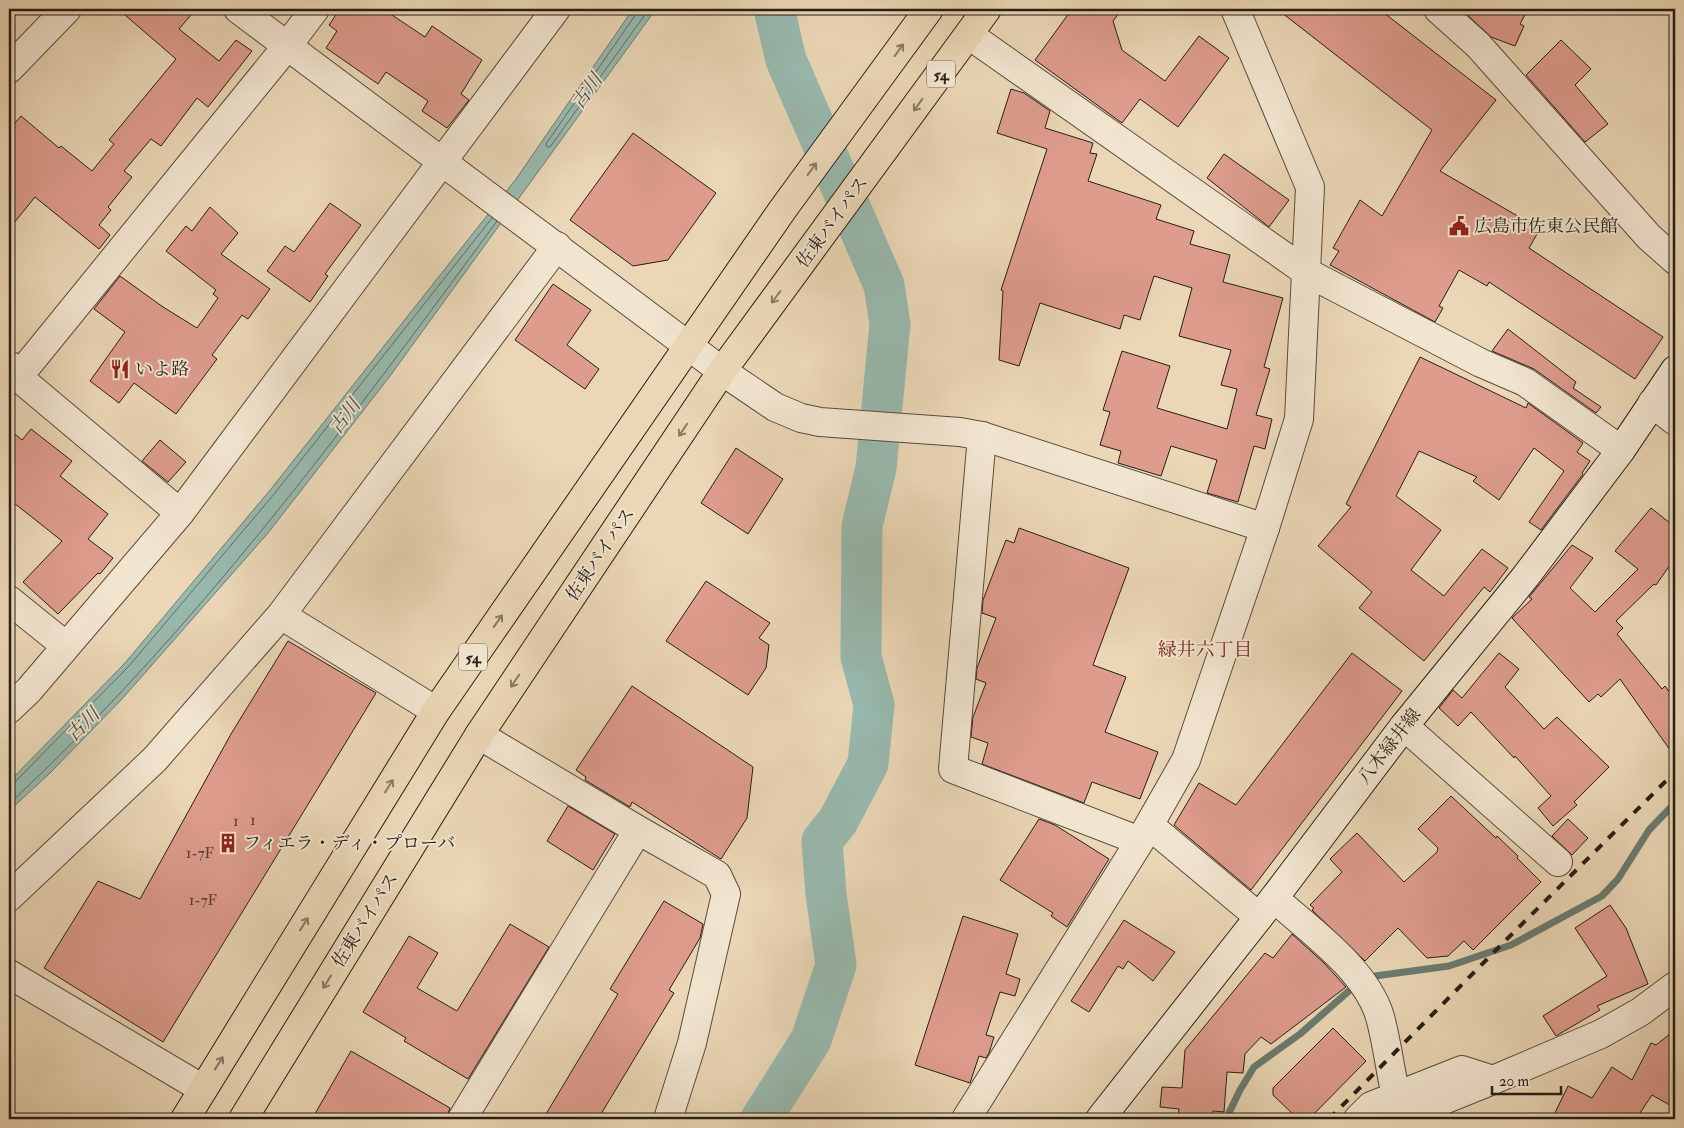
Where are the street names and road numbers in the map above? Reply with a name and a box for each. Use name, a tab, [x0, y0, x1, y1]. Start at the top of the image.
road number: 54	[927, 61, 955, 88]
street label: 佐東バイパス	[791, 172, 873, 273]
street label: 佐東バイパス	[561, 503, 640, 605]
road number: 54	[459, 644, 487, 670]
street label: 八木緑井線	[1353, 704, 1426, 789]
street label: 佐東バイパス	[327, 869, 404, 972]

